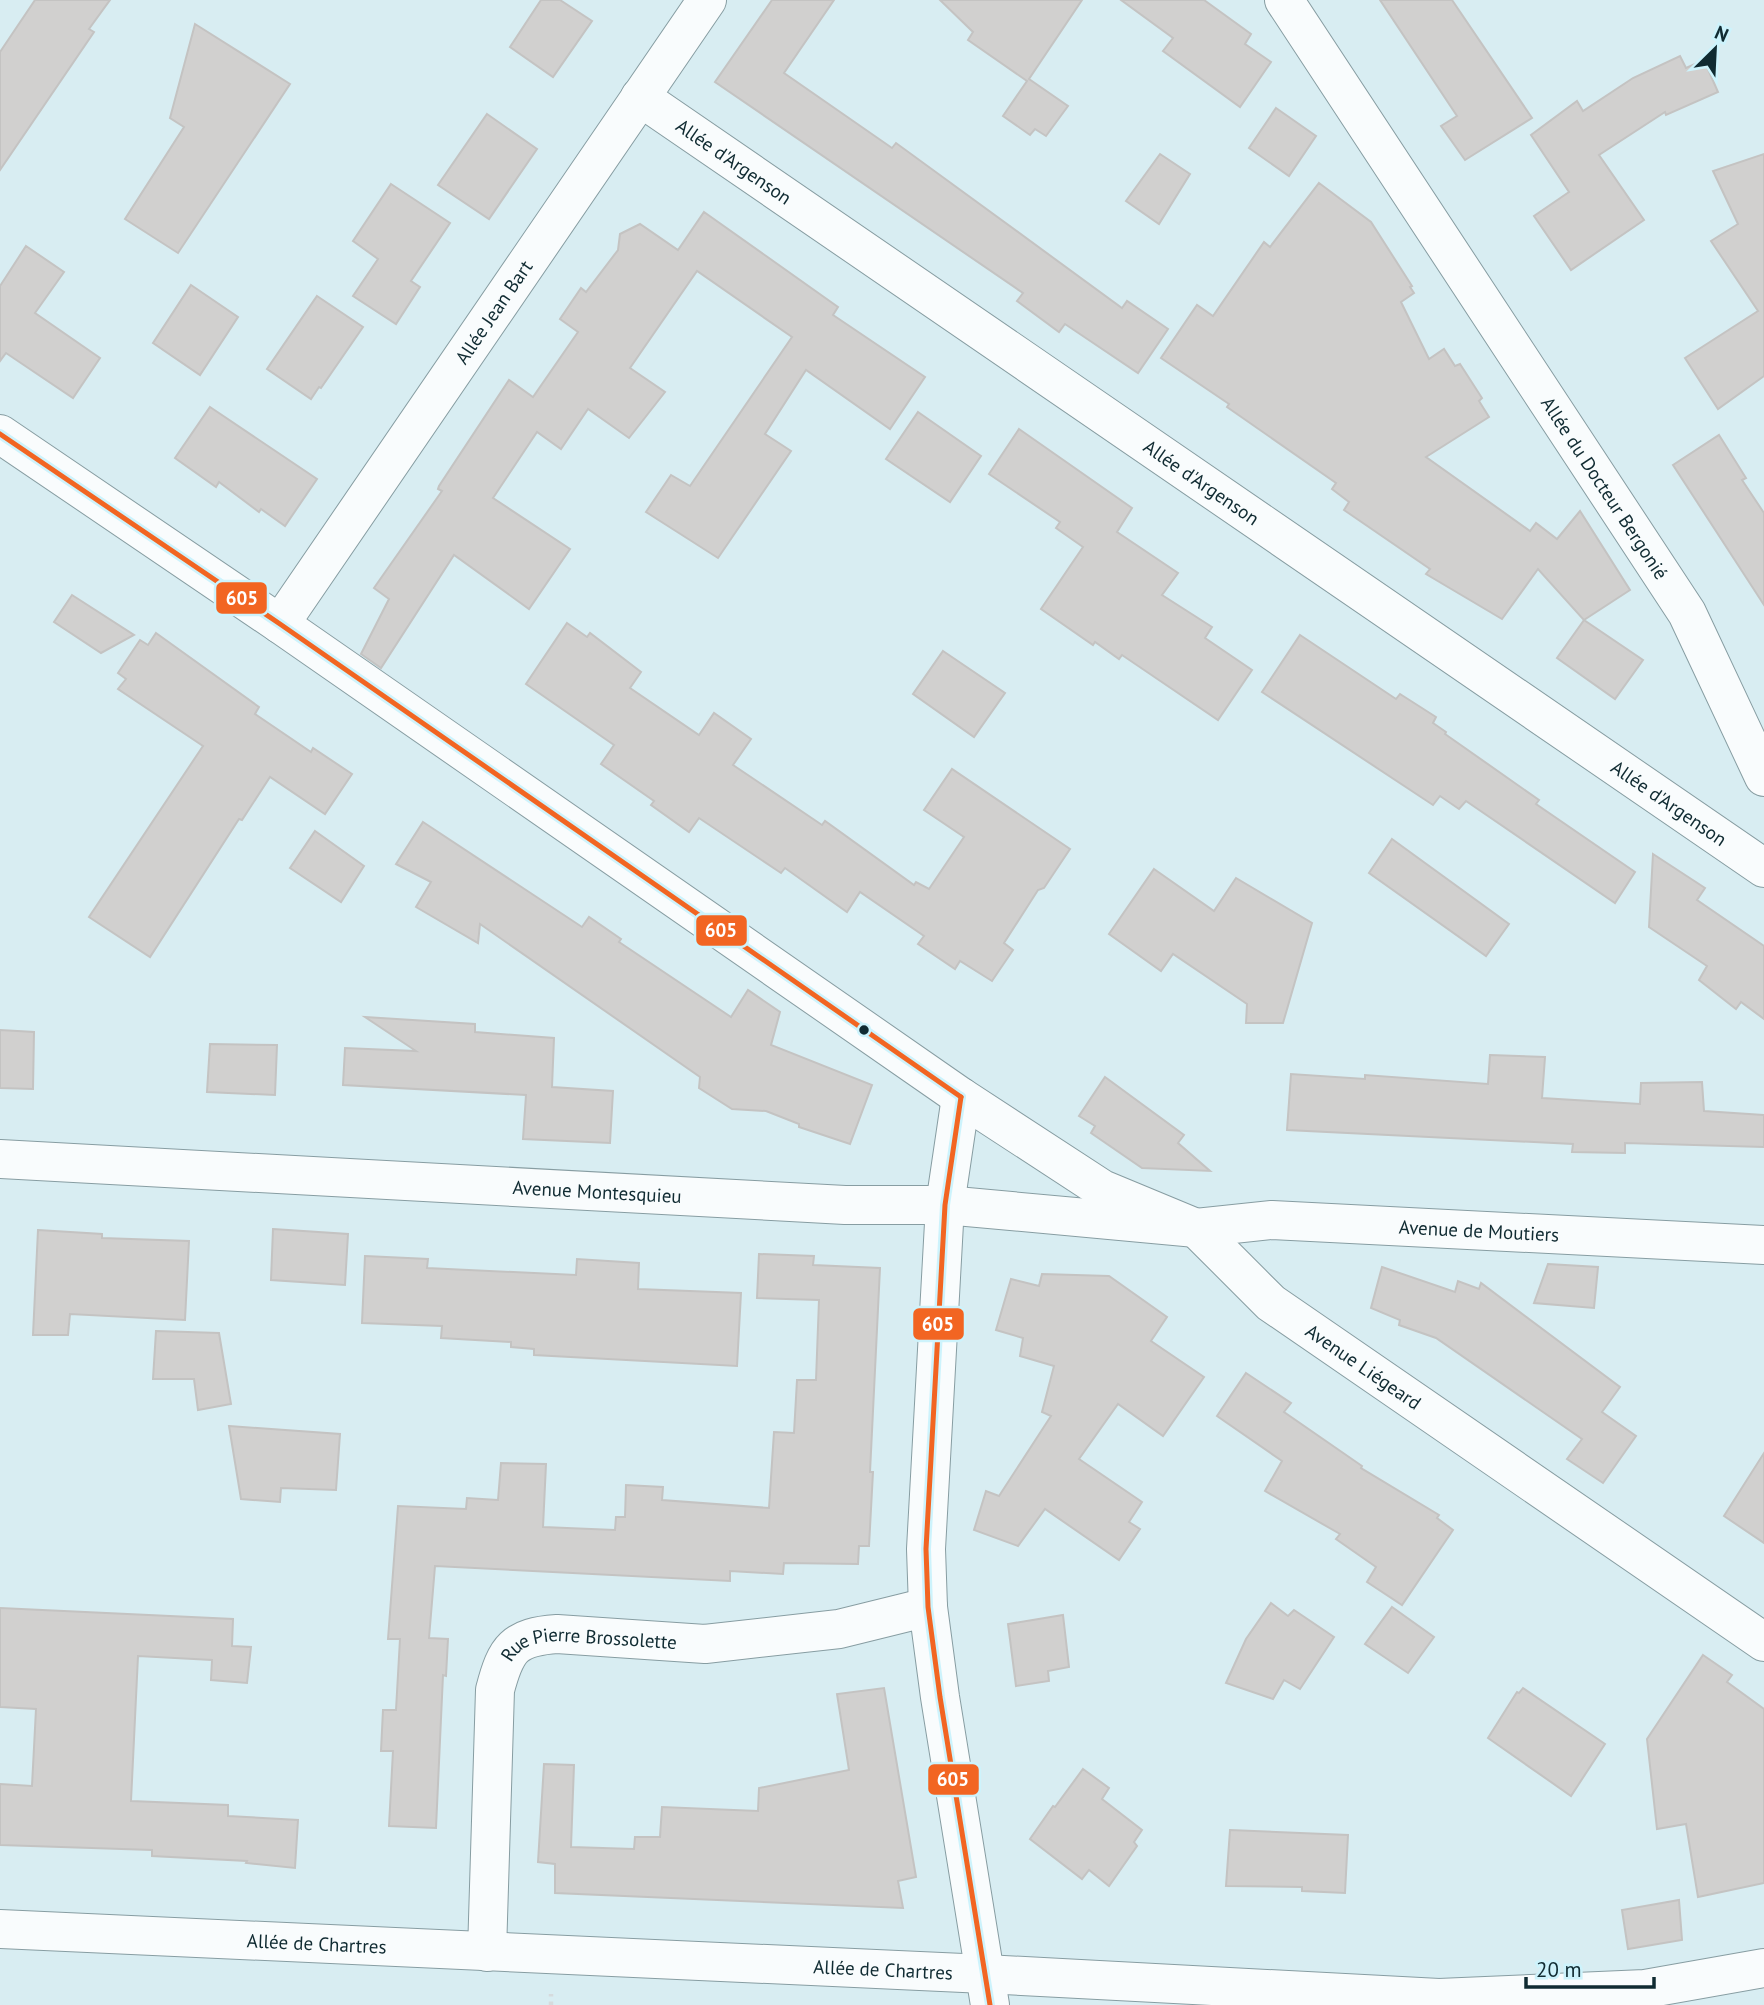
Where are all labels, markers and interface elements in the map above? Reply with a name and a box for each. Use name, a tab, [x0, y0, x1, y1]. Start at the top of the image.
north arrow	[1680, 14, 1750, 84]
text: N	[1711, 20, 1732, 47]
street label: Allée d'Argenson	[672, 113, 796, 210]
street label: Allée Jean Bart	[450, 255, 538, 369]
street label: Allée du Docteur Bergonié	[1536, 392, 1674, 584]
street label: Allée d'Argenson	[1139, 434, 1264, 530]
line badge: 605	[215, 581, 268, 615]
text: 605	[226, 586, 258, 610]
street label: Allée d'Argenson	[1607, 755, 1732, 851]
line badge: 605	[695, 914, 748, 947]
text: 605	[705, 918, 737, 942]
unlabelled marker	[857, 1023, 871, 1037]
street label: Avenue Montesquieu	[512, 1175, 682, 1208]
street label: Avenue de Moutiers	[1398, 1214, 1560, 1247]
line badge: 605	[912, 1307, 965, 1341]
text: 605	[922, 1312, 954, 1336]
street label: Avenue Liégeard	[1301, 1319, 1426, 1415]
street label: Rue Pierre Brossolette	[495, 1622, 678, 1666]
line badge: 605	[927, 1763, 980, 1796]
text: 605	[937, 1767, 969, 1791]
street label: Allée de Chartres	[246, 1928, 387, 1959]
scale bar	[1526, 1946, 1654, 1990]
street label: Allée de Chartres	[813, 1954, 953, 1985]
text: 20 m	[1536, 1956, 1582, 1983]

